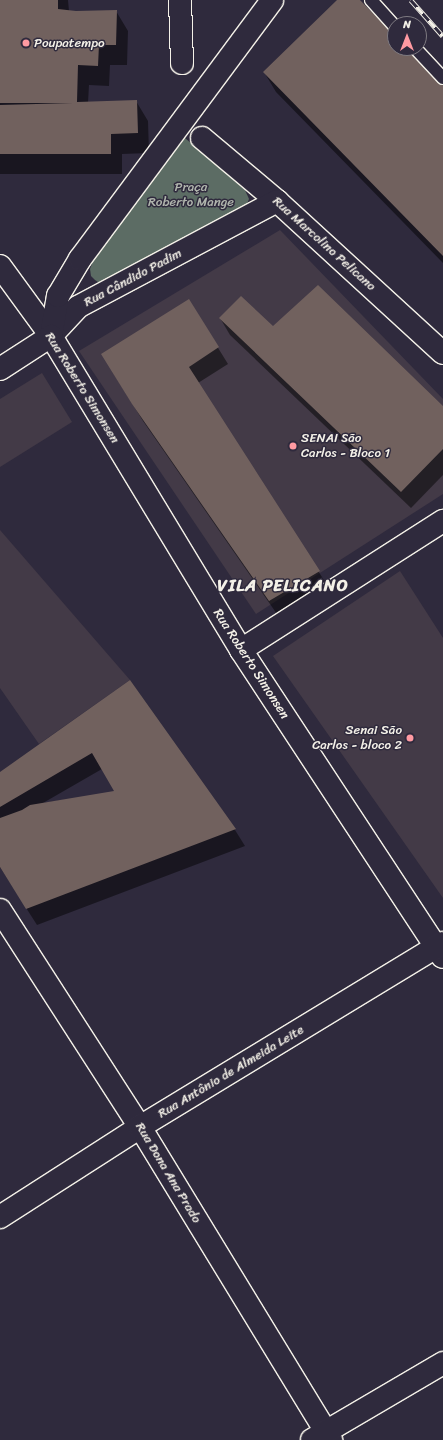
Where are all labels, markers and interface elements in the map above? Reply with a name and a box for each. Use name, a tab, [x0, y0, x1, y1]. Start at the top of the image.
text: N	[403, 15, 411, 34]
north arrow	[387, 16, 427, 56]
place label: Poupatempo	[34, 35, 105, 51]
marker: Poupatempo	[21, 38, 31, 48]
park label: Praça Roberto Mange	[148, 180, 234, 211]
street label: Rua Marcolino Pelicano	[269, 194, 379, 294]
street label: Rua Cândido Padim	[81, 246, 185, 310]
street label: Rua Roberto Simonsen	[42, 330, 122, 446]
place label: SENAI São Carlos - Bloco 1	[301, 431, 390, 462]
marker: SENAI São Carlos - Bloco 1	[288, 441, 298, 451]
district label: VILA PELICANO	[218, 576, 348, 596]
street label: Rua Roberto Simonsen	[210, 606, 292, 722]
place label: Senai São Carlos - bloco 2	[312, 723, 402, 754]
marker: Senai São Carlos - bloco 2	[405, 733, 415, 743]
street label: Rua Antônio de Almeida Leite	[155, 1022, 307, 1122]
street label: Rua Dona Ana Prado	[132, 1120, 204, 1226]

